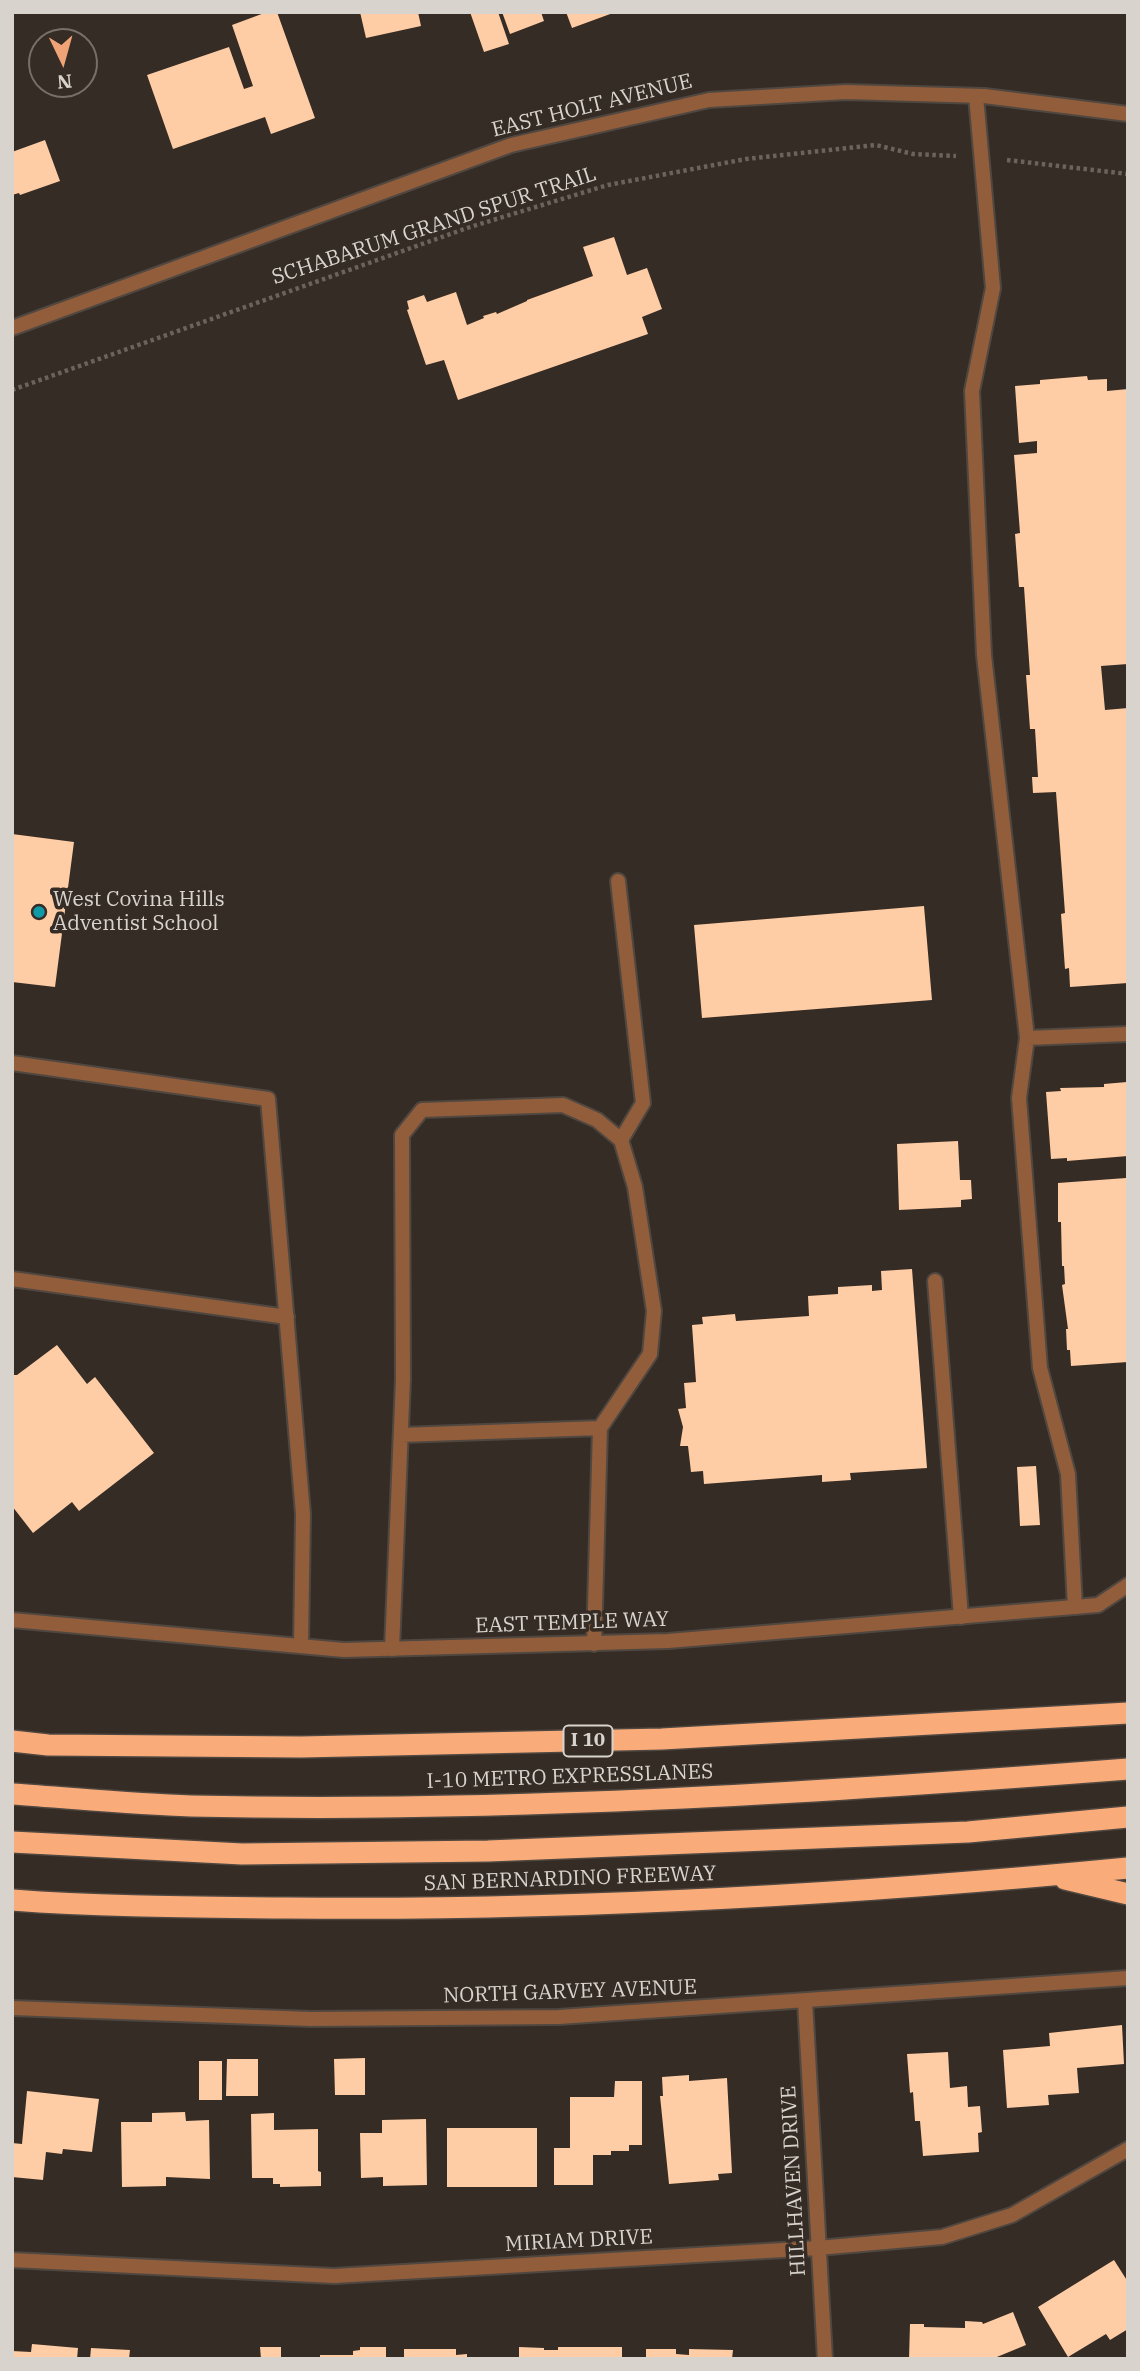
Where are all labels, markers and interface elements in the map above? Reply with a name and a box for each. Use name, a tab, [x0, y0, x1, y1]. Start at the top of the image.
north arrow	[28, 28, 98, 98]
text: N	[56, 69, 73, 95]
street label: EAST HOLT AVENUE	[489, 69, 695, 143]
street label: SCHABARUM GRAND SPUR TRAIL	[269, 162, 599, 290]
place label: West Covina Hills Adventist School	[53, 887, 225, 937]
marker: West Covina Hills Adventist School	[31, 904, 47, 920]
street label: EAST TEMPLE WAY	[475, 1607, 669, 1639]
road number: I 10	[564, 1726, 612, 1756]
street label: I-10 METRO EXPRESSLANES	[426, 1759, 714, 1795]
street label: SAN BERNARDINO FREEWAY	[423, 1861, 717, 1897]
street label: NORTH GARVEY AVENUE	[443, 1975, 697, 2009]
street label: HILLHAVEN DRIVE	[776, 2085, 812, 2277]
street label: MIRIAM DRIVE	[504, 2225, 654, 2257]

